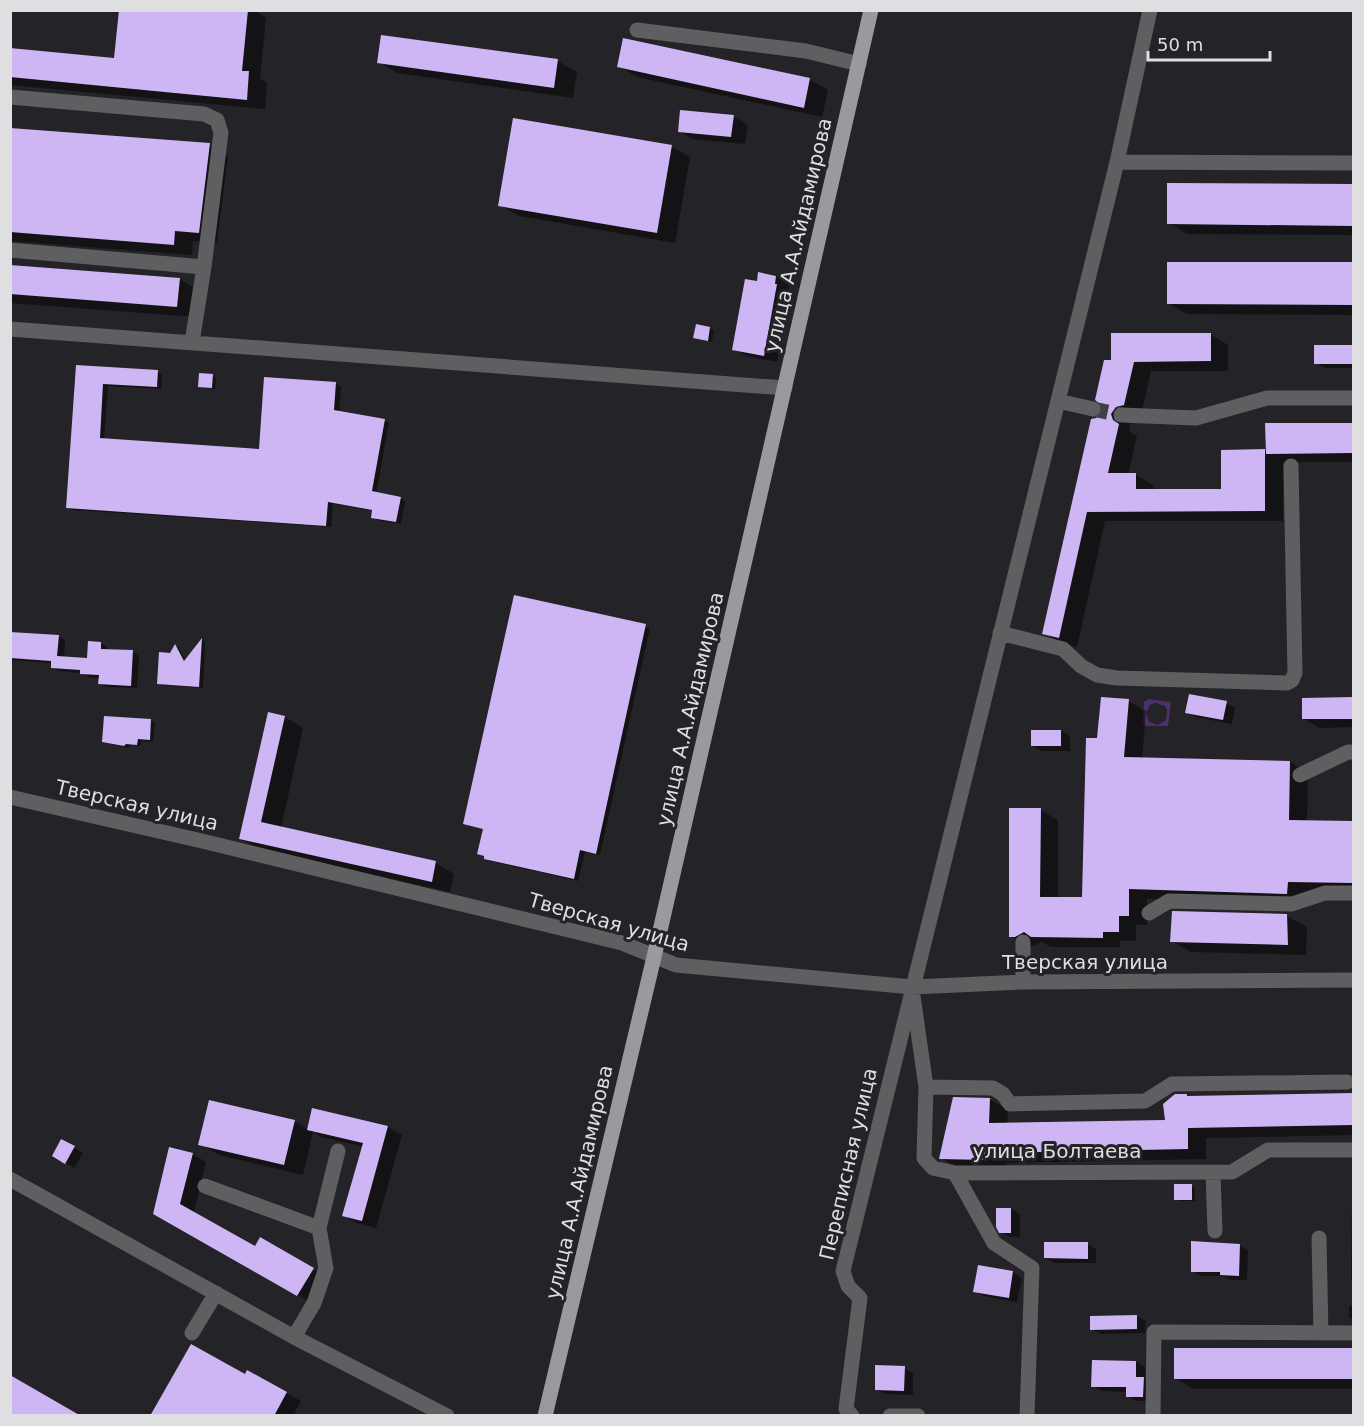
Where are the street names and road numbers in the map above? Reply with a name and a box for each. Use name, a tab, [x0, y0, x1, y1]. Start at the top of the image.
street label: улица А.А.Айдамирова	[759, 115, 837, 355]
street label: улица А.А.Айдамирова	[651, 589, 729, 829]
street label: Тверская улица	[52, 774, 221, 835]
street label: Тверская улица	[525, 887, 692, 956]
street label: Тверская улица	[1001, 950, 1168, 974]
street label: улица А.А.Айдамирова	[540, 1062, 618, 1302]
street label: Переписная улица	[814, 1066, 882, 1262]
street label: улица Болтаева	[973, 1139, 1141, 1163]

